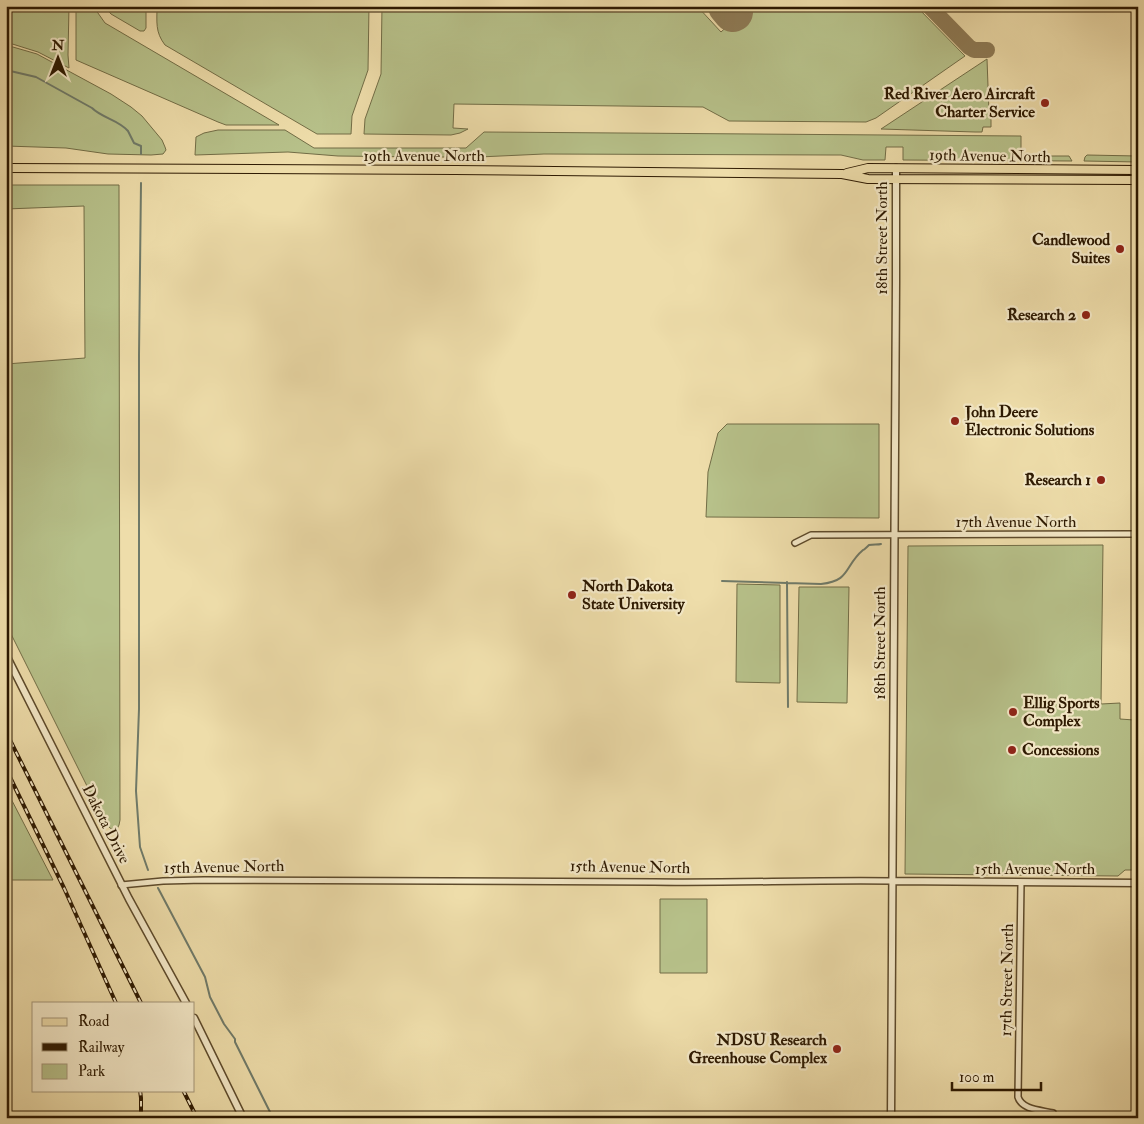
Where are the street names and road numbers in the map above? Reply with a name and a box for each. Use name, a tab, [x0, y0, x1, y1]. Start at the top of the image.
street label: 19th Avenue North	[929, 145, 1052, 167]
street label: 19th Avenue North	[363, 146, 485, 166]
street label: 18th Street North	[872, 181, 892, 295]
street label: 17th Avenue North	[956, 512, 1077, 532]
street label: 18th Street North	[870, 586, 890, 700]
street label: Dakota Drive	[77, 781, 135, 867]
street label: 15th Avenue North	[164, 856, 285, 878]
street label: 15th Avenue North	[570, 856, 691, 878]
street label: 15th Avenue North	[975, 859, 1096, 879]
street label: 17th Street North	[996, 923, 1018, 1037]

